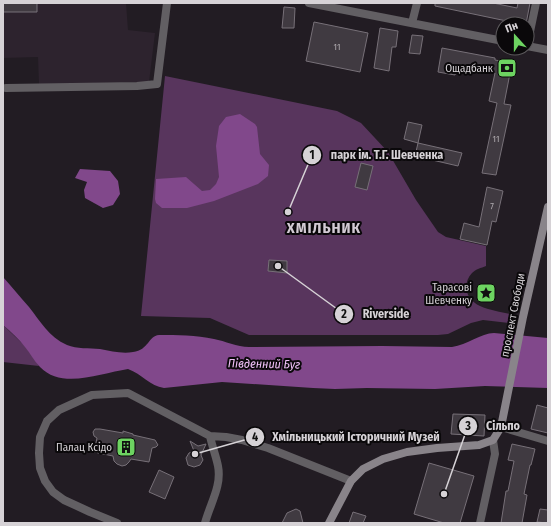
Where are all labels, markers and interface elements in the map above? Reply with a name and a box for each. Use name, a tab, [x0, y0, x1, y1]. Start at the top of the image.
north arrow	[495, 16, 535, 56]
text: Пн	[503, 19, 520, 35]
house number: 11	[334, 42, 340, 52]
bank icon: Ощадбанк	[496, 57, 518, 79]
place label: Ощадбанк	[445, 62, 494, 75]
house number: 11	[493, 134, 499, 144]
callout: парк ім. Т.Г. Шевченка	[302, 143, 451, 167]
text: 1	[309, 148, 315, 162]
text: парк ім. Т.Г. Шевченка	[331, 148, 443, 162]
house number: 7	[490, 201, 494, 211]
district label: ХМІЛЬНИК	[286, 219, 361, 237]
street label: проспект Свободи	[498, 272, 528, 358]
place label: Тарасові Шевченку	[425, 281, 472, 307]
place icon: Тарасові Шевченку	[475, 282, 497, 304]
callout: Riverside	[334, 302, 417, 326]
text: 2	[340, 307, 347, 321]
text: Riverside	[363, 307, 409, 321]
water label: Південний Буг	[228, 356, 300, 372]
callout: Сільпо	[458, 414, 528, 438]
text: 3	[464, 419, 471, 433]
text: Сільпо	[486, 419, 521, 433]
callout: Хмільницький Історичний Музей	[245, 425, 448, 449]
text: 4	[252, 430, 258, 444]
text: Хмільницький Історичний Музей	[271, 430, 440, 444]
building icon: Палац Ксідо	[115, 436, 137, 458]
place label: Палац Ксідо	[56, 441, 112, 454]

